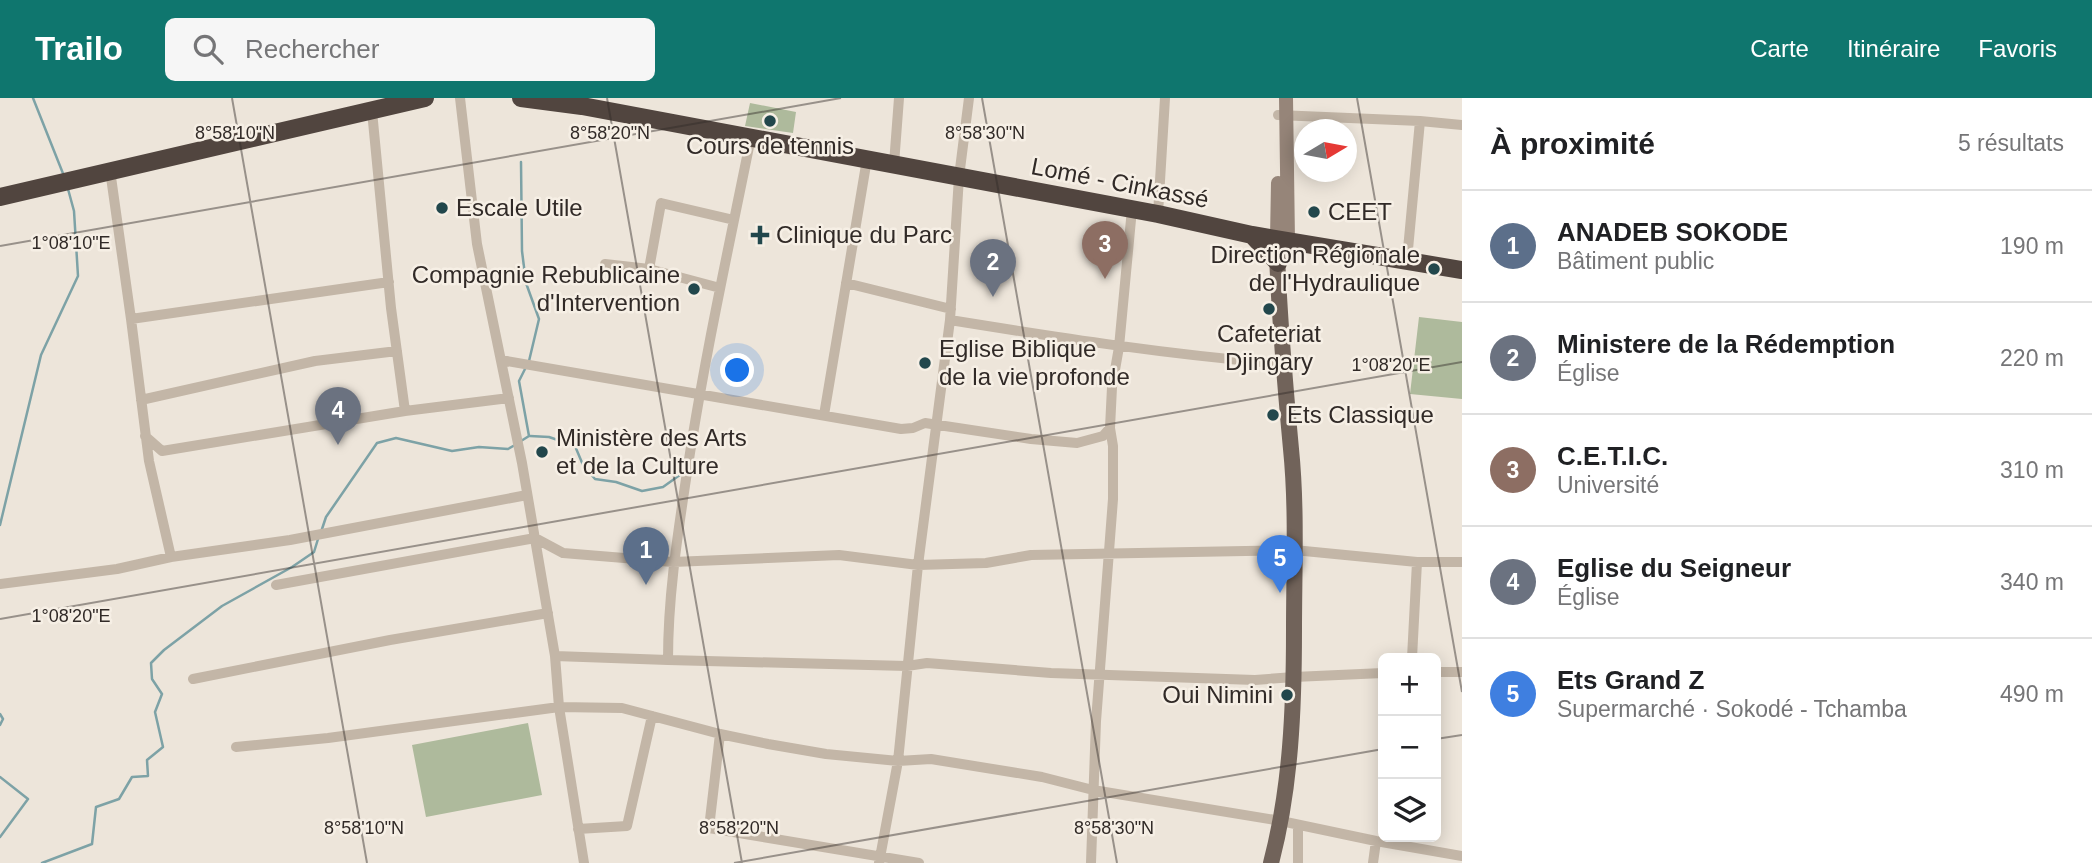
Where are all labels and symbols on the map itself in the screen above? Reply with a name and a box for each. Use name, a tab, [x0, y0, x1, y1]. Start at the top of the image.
marker: Cours de tennis	[762, 113, 778, 129]
north arrow	[1294, 119, 1357, 182]
text: 8°58'10"N	[195, 123, 275, 143]
text: 8°58'20"N	[570, 123, 650, 143]
text: 8°58'30"N	[945, 123, 1025, 143]
place label: Cours de tennis	[686, 132, 854, 159]
street label: Lomé - Cinkassé	[1029, 152, 1211, 213]
place label: Escale Utile	[456, 194, 583, 221]
place label: CEET	[1328, 198, 1392, 225]
marker: Escale Utile	[434, 200, 450, 216]
marker: CEET	[1306, 204, 1322, 220]
place label: Clinique du Parc	[776, 221, 952, 248]
pin: 3	[1082, 221, 1128, 279]
marker: Clinique du Parc	[750, 225, 770, 245]
text: 1°08'10"E	[31, 233, 111, 253]
pin: 2	[970, 239, 1016, 297]
place label: Direction Régionale de l'Hydraulique	[1211, 241, 1420, 296]
place label: Compagnie Rebublicaine d'Intervention	[412, 261, 680, 316]
marker: Direction Régionale de l'Hydraulique	[1426, 261, 1442, 277]
marker: Compagnie Rebublicaine d'Intervention	[686, 281, 702, 297]
marker: Cafeteriat Djingary	[1261, 301, 1277, 317]
place label: Cafeteriat Djingary	[1217, 320, 1321, 375]
place label: Eglise Biblique de la vie profonde	[939, 335, 1130, 390]
your location	[720, 353, 754, 387]
marker: Eglise Biblique de la vie profonde	[917, 355, 933, 371]
text: 1°08'20"E	[1351, 355, 1431, 375]
pin: 4	[315, 387, 361, 445]
place label: Ets Classique	[1287, 401, 1434, 428]
marker: Ets Classique	[1265, 407, 1281, 423]
place label: Ministère des Arts et de la Culture	[556, 424, 747, 479]
marker: Ministère des Arts et de la Culture	[534, 444, 550, 460]
pin: 1	[623, 527, 669, 585]
pin: 5	[1257, 535, 1303, 593]
text: 1°08'20"E	[31, 606, 111, 626]
place label: Oui Nimini	[1162, 681, 1273, 708]
marker: Oui Nimini	[1279, 687, 1295, 703]
text: 8°58'10"N	[324, 818, 404, 838]
text: 8°58'20"N	[699, 818, 779, 838]
text: 8°58'30"N	[1074, 818, 1154, 838]

